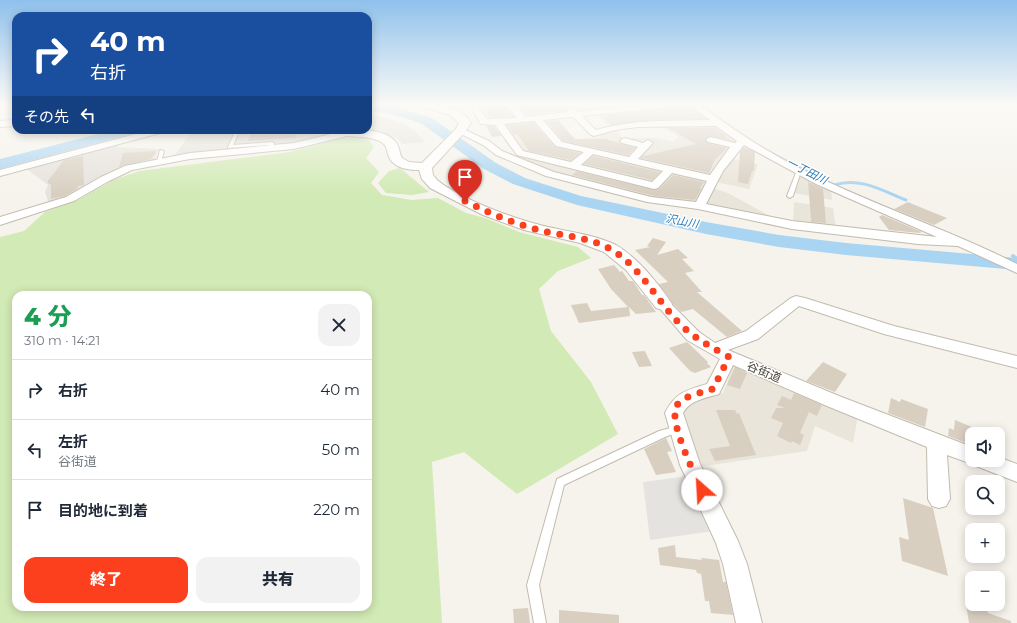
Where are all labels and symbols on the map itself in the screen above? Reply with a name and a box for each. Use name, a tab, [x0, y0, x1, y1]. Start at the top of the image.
water label: 一丁田川	[784, 155, 831, 188]
pin	[448, 160, 482, 201]
water label: 沢山川	[664, 211, 701, 231]
street label: 谷街道	[745, 358, 784, 385]
position arrow	[681, 469, 723, 511]

